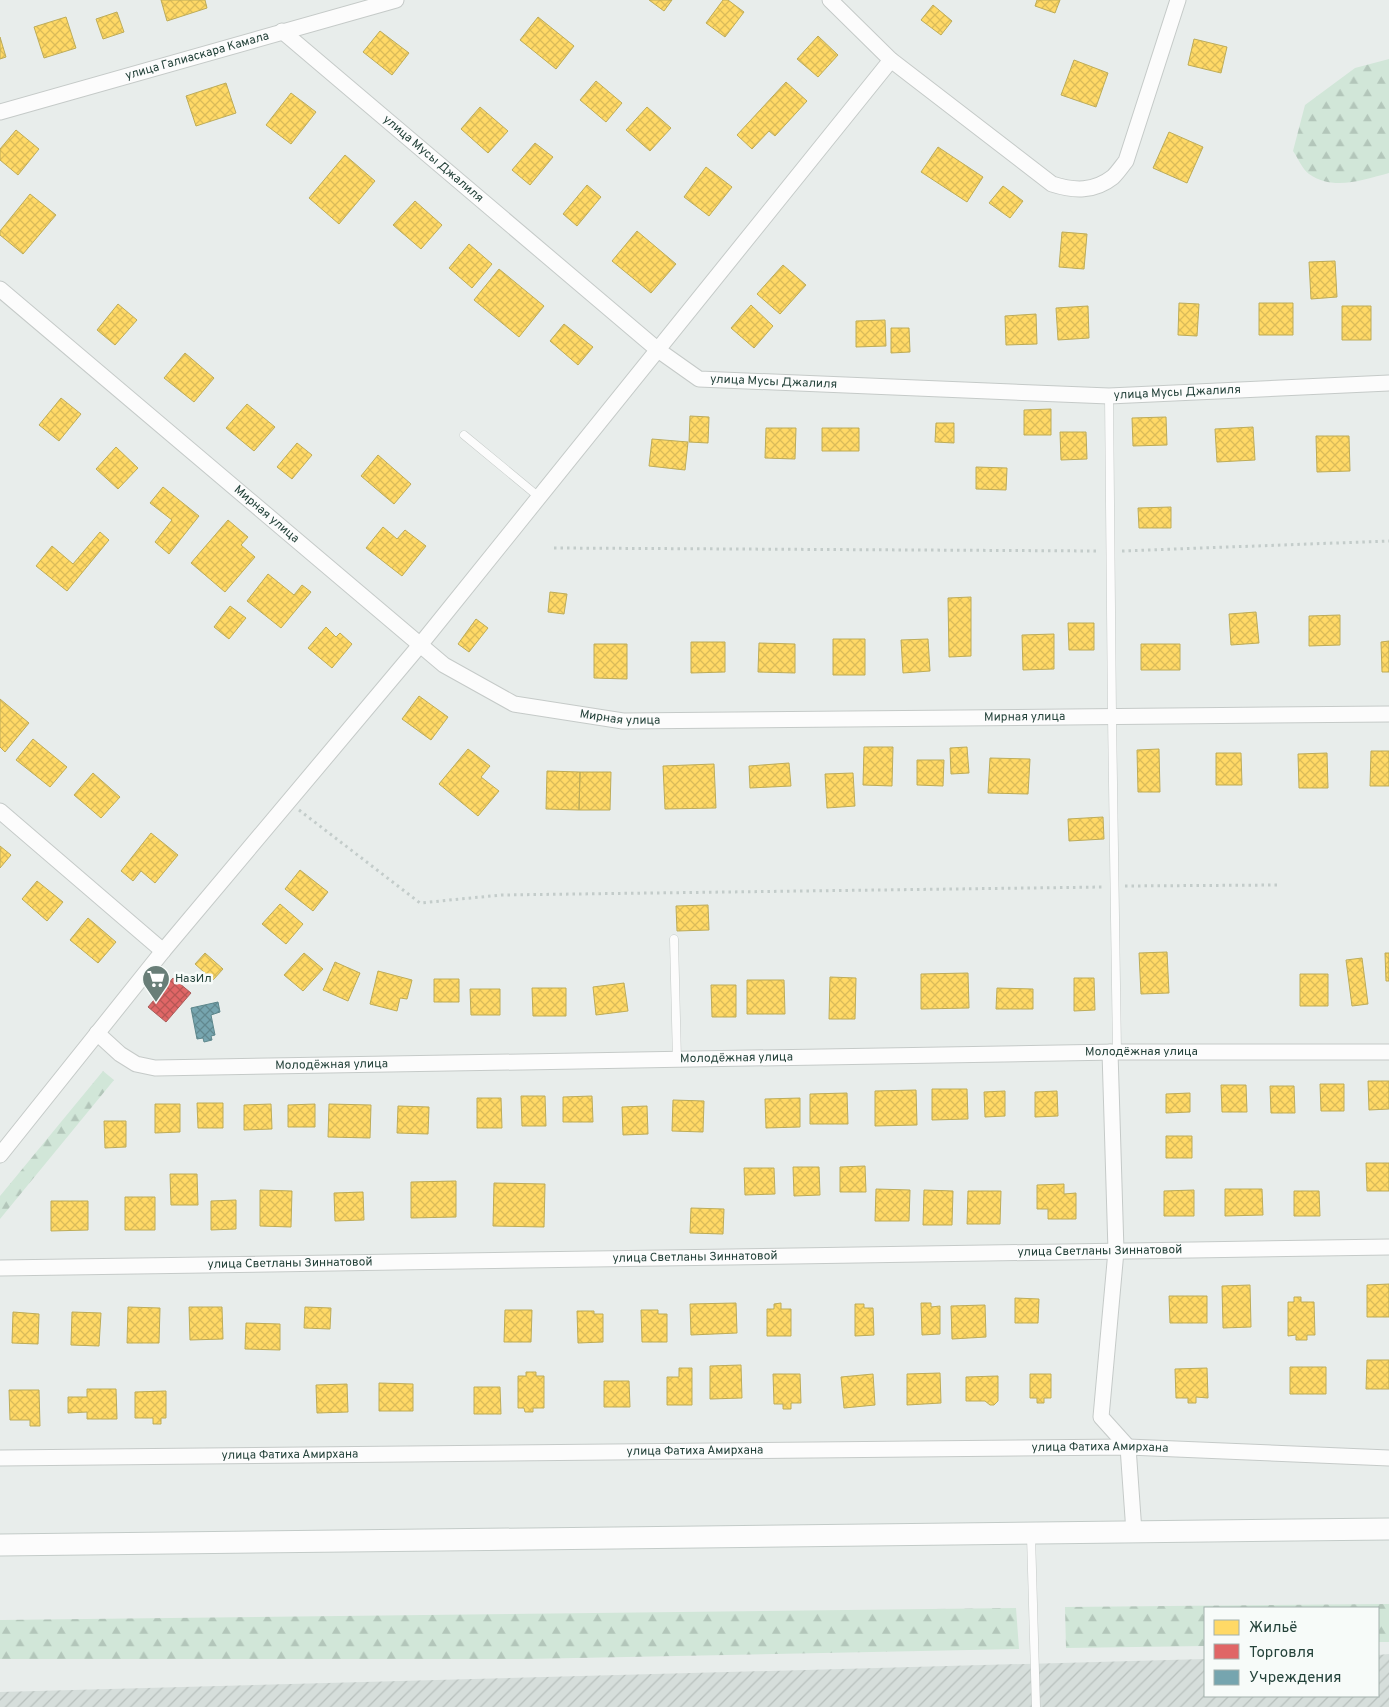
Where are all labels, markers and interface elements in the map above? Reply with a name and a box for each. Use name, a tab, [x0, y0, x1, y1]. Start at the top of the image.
street label: улица Галиаскара Камала	[124, 28, 271, 84]
street label: улица Мусы Джалиля	[379, 112, 487, 206]
street label: улица Мусы Джалиля	[710, 371, 837, 393]
street label: улица Мусы Джалиля	[1113, 382, 1241, 404]
street label: Мирная улица	[230, 482, 303, 547]
street label: Мирная улица	[578, 706, 660, 729]
street label: Мирная улица	[984, 709, 1065, 726]
supermarket icon: НазИл	[141, 964, 171, 1003]
place label: НазИл	[175, 971, 212, 987]
street label: Молодёжная улица	[1085, 1044, 1198, 1061]
street label: Молодёжная улица	[680, 1049, 793, 1067]
street label: Молодёжная улица	[275, 1056, 388, 1074]
street label: улица Светланы Зиннатовой	[1017, 1242, 1183, 1261]
street label: улица Светланы Зиннатовой	[612, 1248, 778, 1267]
street label: улица Светланы Зиннатовой	[207, 1254, 373, 1273]
street label: улица Фатиха Амирхана	[1031, 1439, 1169, 1457]
street label: улица Фатиха Амирхана	[626, 1443, 763, 1460]
street label: улица Фатиха Амирхана	[221, 1447, 358, 1464]
legend	[1204, 1607, 1379, 1697]
text: Жильё	[1249, 1619, 1297, 1638]
text: Торговля	[1249, 1644, 1314, 1663]
text: Учреждения	[1249, 1669, 1341, 1688]

